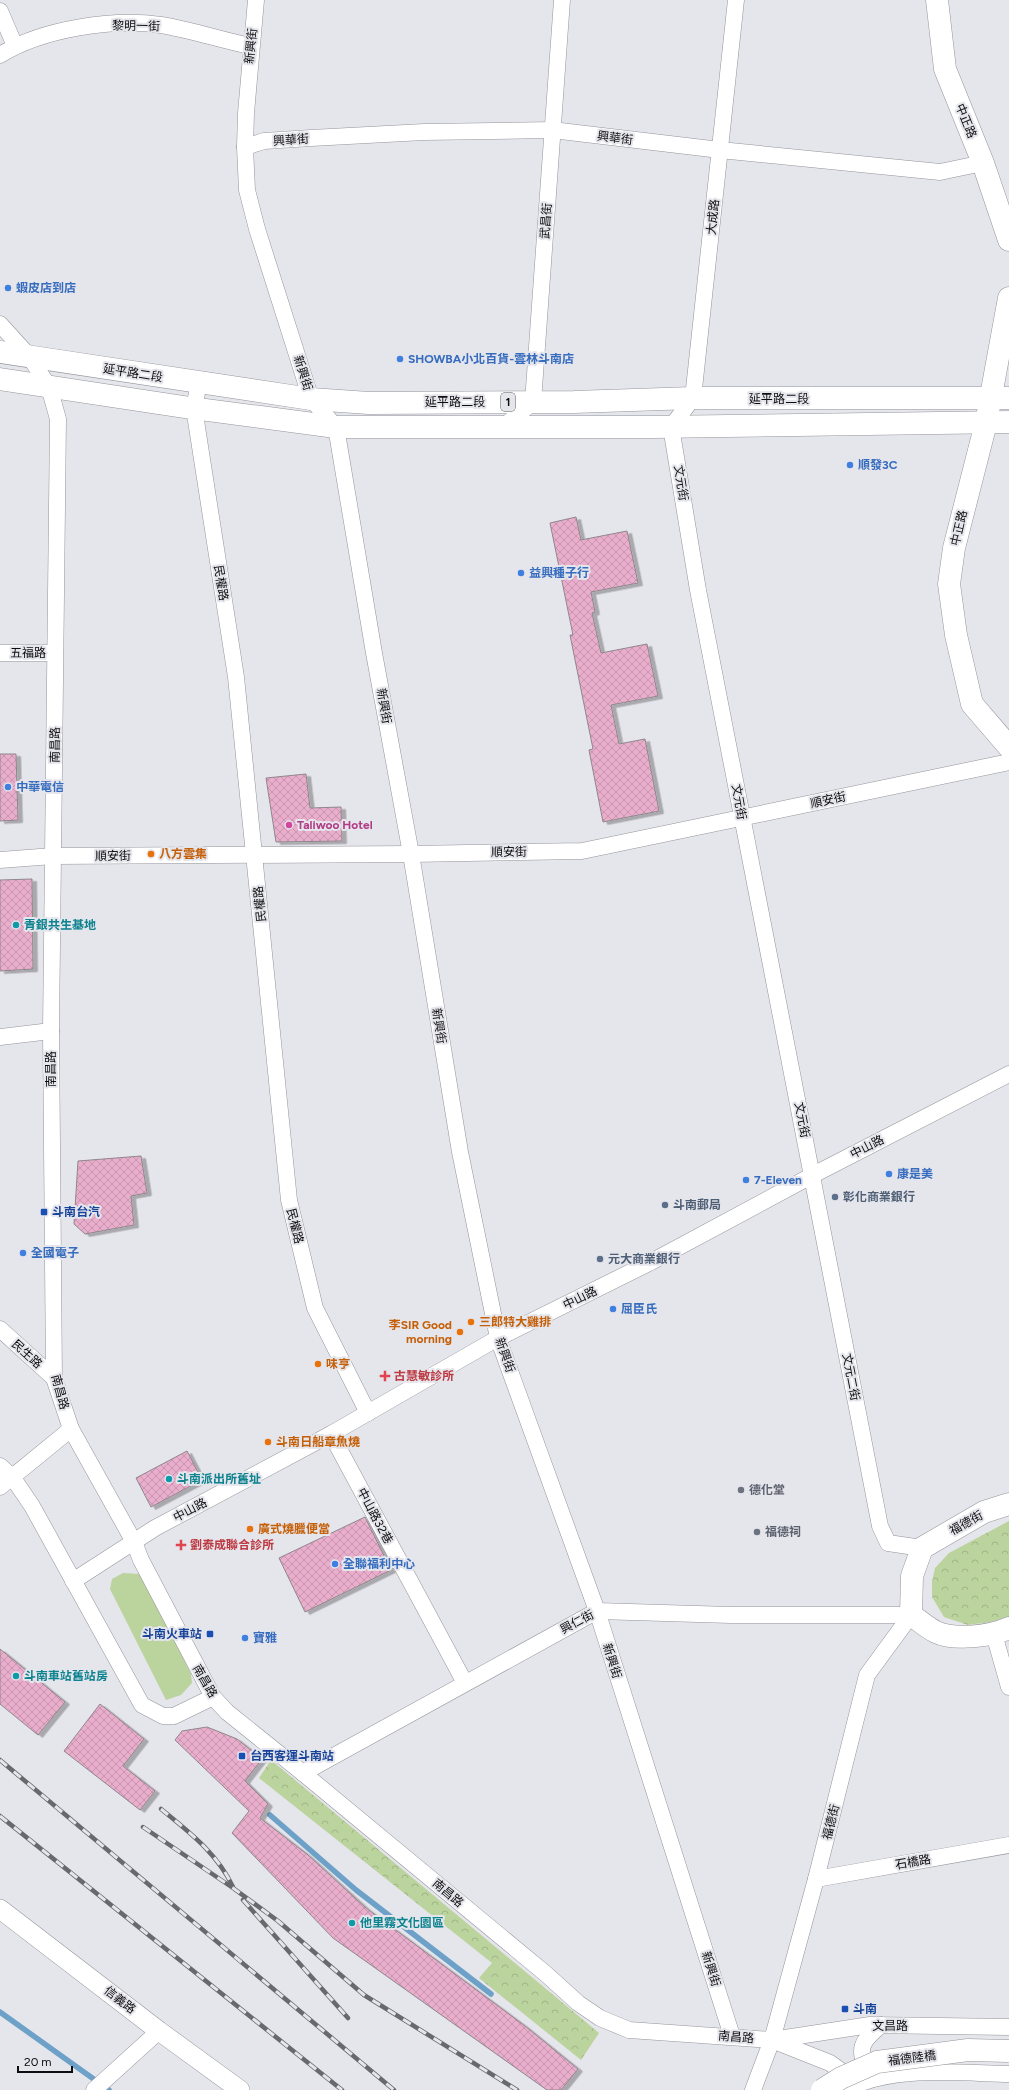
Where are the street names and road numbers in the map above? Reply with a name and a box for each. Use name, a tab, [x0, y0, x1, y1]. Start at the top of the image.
street label: 黎明一街	[112, 19, 160, 33]
street label: 新興街	[242, 27, 260, 65]
street label: 中正路	[953, 102, 979, 140]
street label: 興華街	[596, 129, 634, 147]
street label: 興華街	[273, 132, 309, 148]
street label: 大成路	[704, 198, 722, 236]
street label: 武昌街	[538, 203, 554, 239]
street label: 新興街	[291, 354, 315, 392]
street label: 延平路二段	[102, 361, 164, 385]
street label: 延平路二段	[749, 392, 809, 406]
road number: 1	[501, 393, 515, 411]
street label: 延平路二段	[425, 395, 485, 409]
street label: 文元街	[671, 464, 691, 502]
street label: 中正路	[948, 509, 970, 547]
street label: 民權路	[211, 564, 231, 602]
street label: 五福路	[10, 646, 46, 660]
street label: 新興街	[374, 687, 394, 725]
street label: 南昌路	[48, 727, 62, 763]
street label: 文元街	[729, 783, 749, 821]
street label: 順安街	[809, 789, 847, 811]
street label: 順安街	[491, 845, 527, 859]
street label: 順安街	[95, 849, 131, 863]
street label: 民權路	[251, 885, 269, 923]
street label: 新興街	[429, 1007, 449, 1045]
street label: 南昌路	[44, 1051, 58, 1087]
street label: 文元街	[792, 1101, 812, 1139]
street label: 中山路	[848, 1133, 886, 1161]
street label: 民權路	[284, 1207, 306, 1245]
street label: 中山路	[561, 1284, 599, 1312]
street label: 新興街	[493, 1336, 517, 1374]
street label: 民生路	[9, 1337, 45, 1371]
street label: 文元二街	[840, 1352, 862, 1402]
street label: 南昌路	[49, 1373, 71, 1411]
street label: 中山路32巷	[354, 1486, 396, 1546]
street label: 中山路	[171, 1495, 209, 1525]
street label: 福德街	[947, 1508, 985, 1538]
street label: 興仁街	[558, 1607, 596, 1637]
street label: 新興街	[600, 1642, 624, 1680]
street label: 南昌路	[190, 1662, 220, 1700]
street label: 福德街	[820, 1803, 842, 1841]
street label: 石橋路	[894, 1852, 932, 1872]
street label: 南昌路	[430, 1876, 466, 1910]
street label: 新興街	[699, 1950, 723, 1988]
street label: 信義路	[102, 1983, 138, 2017]
street label: 文昌路	[872, 2019, 908, 2033]
street label: 南昌路	[717, 2028, 755, 2046]
street label: 福德陸橋	[887, 2048, 937, 2068]

